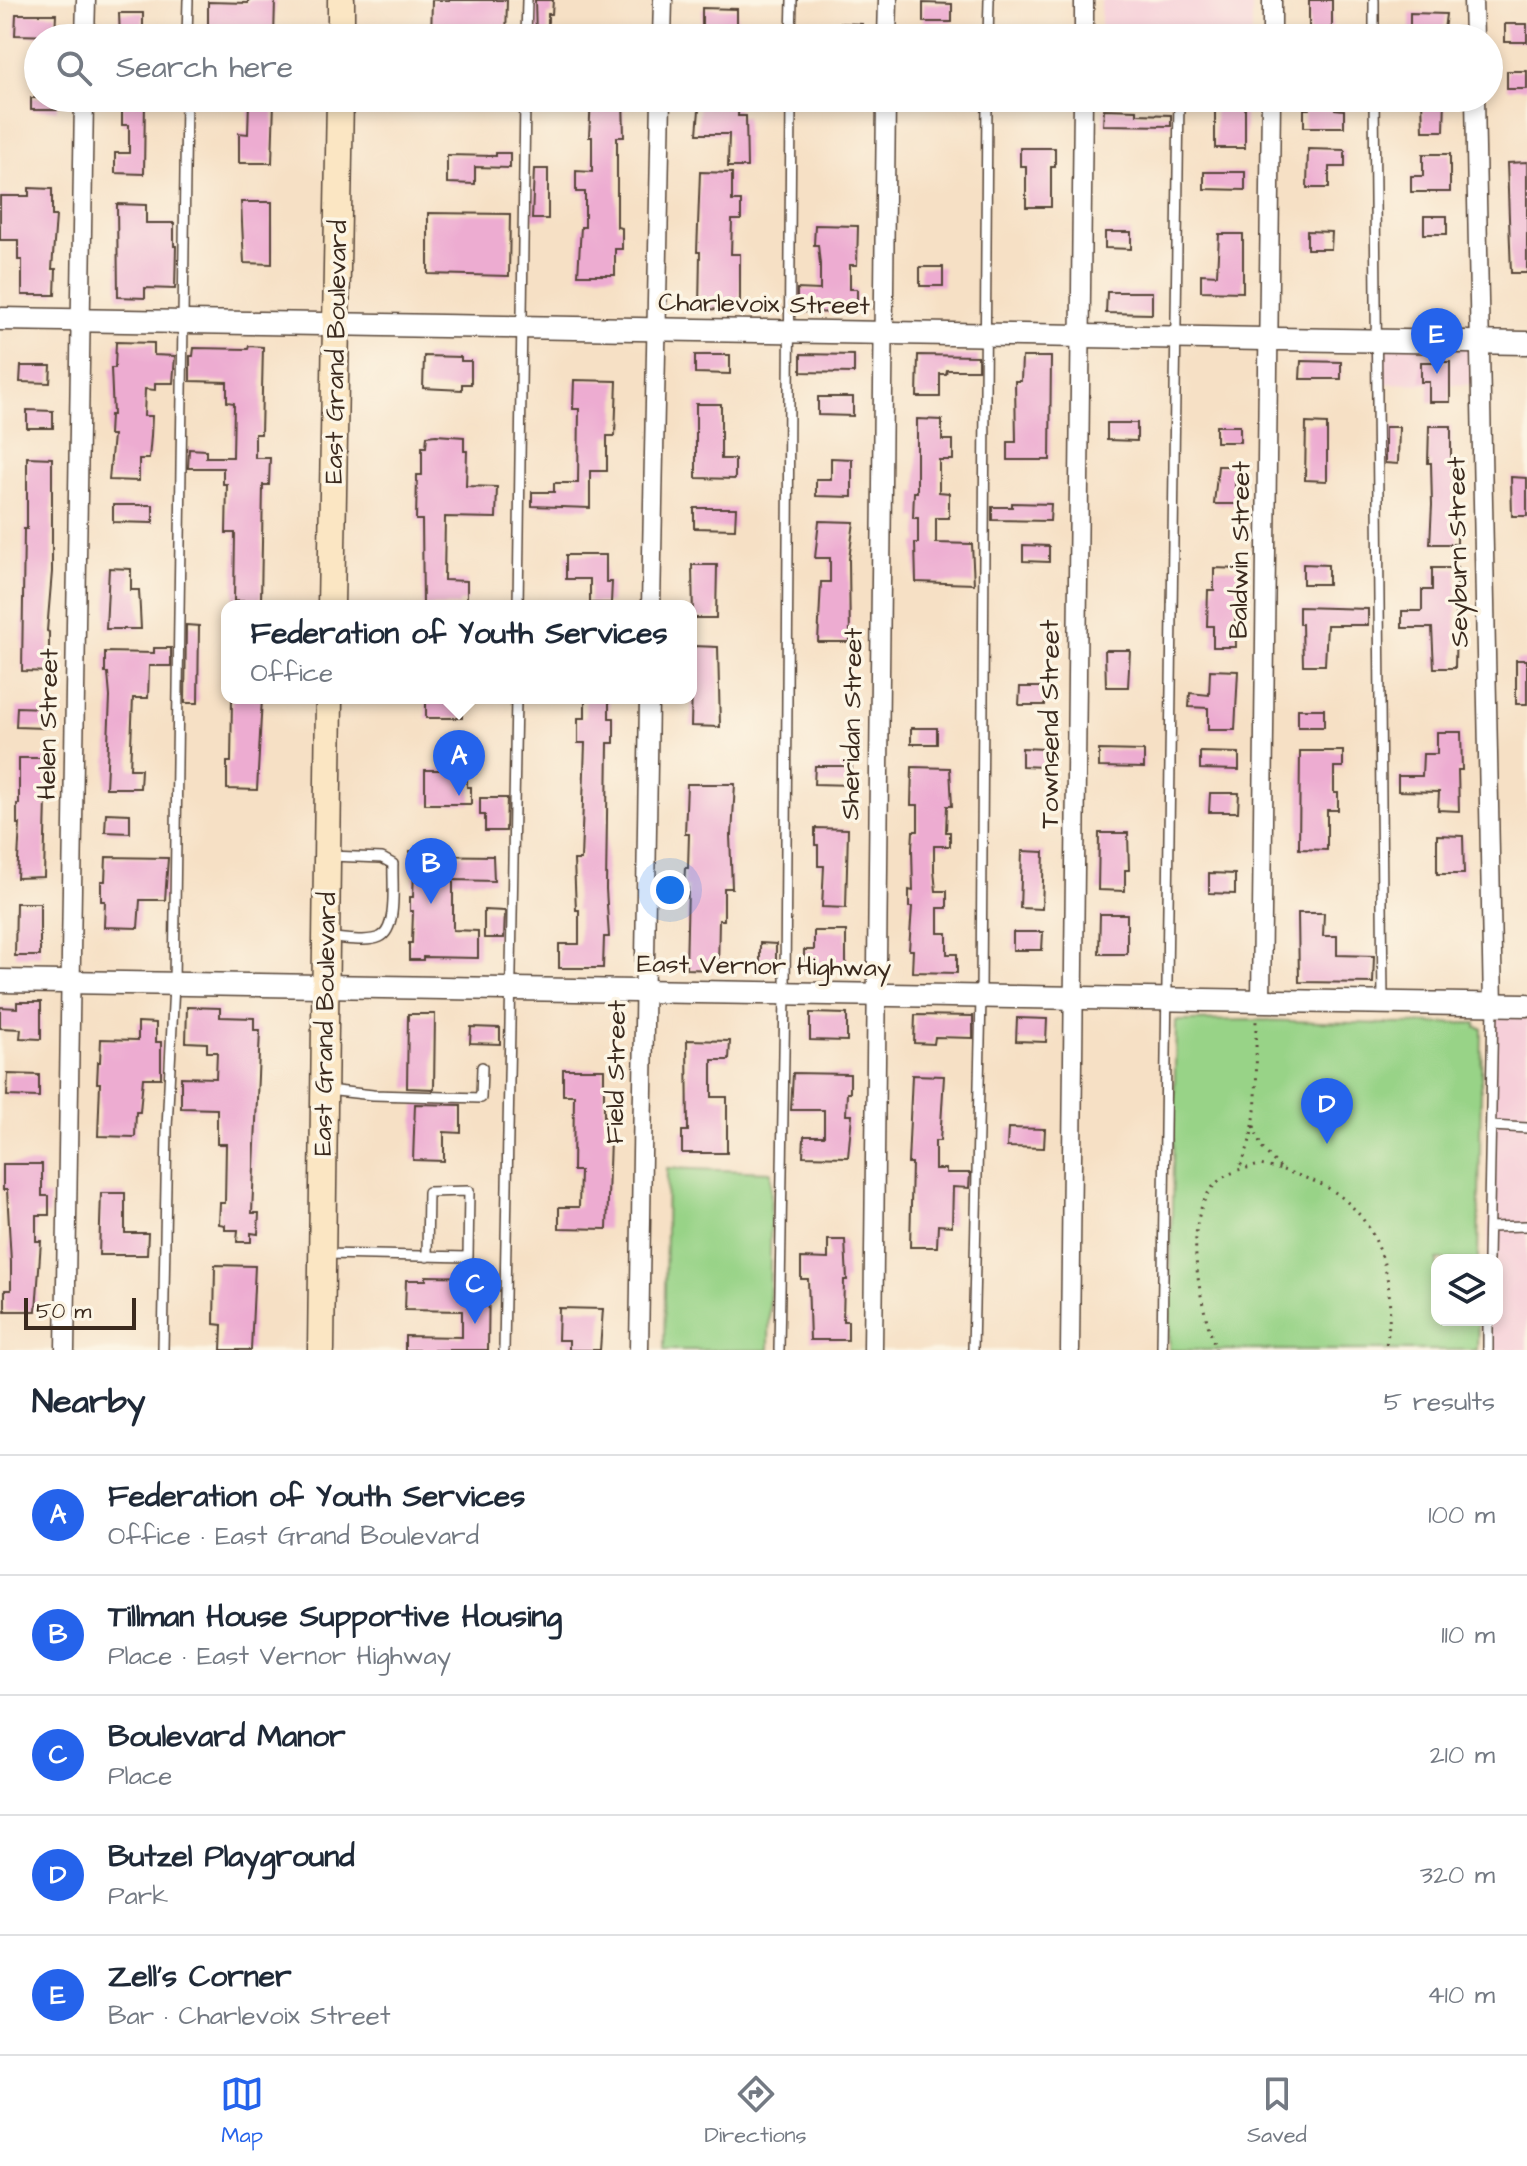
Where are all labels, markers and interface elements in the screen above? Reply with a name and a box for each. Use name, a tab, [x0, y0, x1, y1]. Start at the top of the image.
search box	[24, 24, 1503, 112]
icon: search	[52, 46, 96, 90]
text: Search here	[116, 47, 293, 89]
street label: East Grand Boulevard	[316, 220, 356, 484]
street label: Charlevoix Street	[658, 284, 871, 324]
pin: E	[1411, 308, 1463, 374]
street label: Seyburn Street	[1438, 456, 1480, 648]
street label: Baldwin Street	[1220, 460, 1260, 639]
popup	[221, 600, 697, 704]
text: Federation of Youth Services	[250, 613, 668, 655]
street label: Townsend Street	[1032, 619, 1068, 828]
street label: Sheridan Street	[832, 627, 872, 820]
street label: Helen Street	[29, 647, 67, 800]
text: Office	[250, 655, 333, 691]
pin: A	[433, 730, 485, 796]
pin: B	[405, 838, 457, 904]
your location	[650, 870, 690, 910]
street label: East Grand Boulevard	[305, 892, 345, 1156]
street label: East Vernor Highway	[637, 946, 891, 988]
street label: Field Street	[597, 999, 635, 1144]
pin: D	[1301, 1078, 1353, 1144]
map controls	[1431, 1254, 1503, 1326]
button: layers	[1431, 1254, 1503, 1326]
pin: C	[449, 1258, 501, 1324]
scale bar	[24, 1294, 136, 1330]
text: 50 m	[36, 1296, 91, 1327]
text: Nearby	[32, 1378, 146, 1426]
text: 5 results	[1384, 1384, 1495, 1420]
text: Federation of Youth Services	[108, 1476, 525, 1518]
text: A	[50, 1497, 66, 1533]
text: 100 m	[1428, 1497, 1495, 1533]
text: Office · East Grand Boulevard	[108, 1518, 479, 1554]
text: Tillman House Supportive Housing	[108, 1596, 562, 1638]
text: B	[49, 1617, 67, 1653]
text: 110 m	[1441, 1617, 1495, 1653]
text: Place · East Vernor Highway	[108, 1638, 451, 1674]
text: Boulevard Manor	[108, 1716, 346, 1758]
text: C	[49, 1737, 67, 1773]
text: 210 m	[1430, 1737, 1495, 1773]
text: Place	[108, 1758, 172, 1794]
text: Butzel Playground	[108, 1836, 355, 1878]
text: D	[50, 1857, 66, 1893]
text: 320 m	[1420, 1857, 1495, 1893]
text: Park	[108, 1878, 168, 1914]
text: Zell's Corner	[108, 1956, 292, 1998]
text: E	[50, 1977, 66, 2013]
text: 410 m	[1427, 1977, 1495, 2013]
text: Bar · Charlevoix Street	[108, 1998, 390, 2034]
tab: Map	[220, 2072, 264, 2151]
tab: Directions	[704, 2072, 807, 2151]
tab: Saved	[1247, 2072, 1307, 2151]

